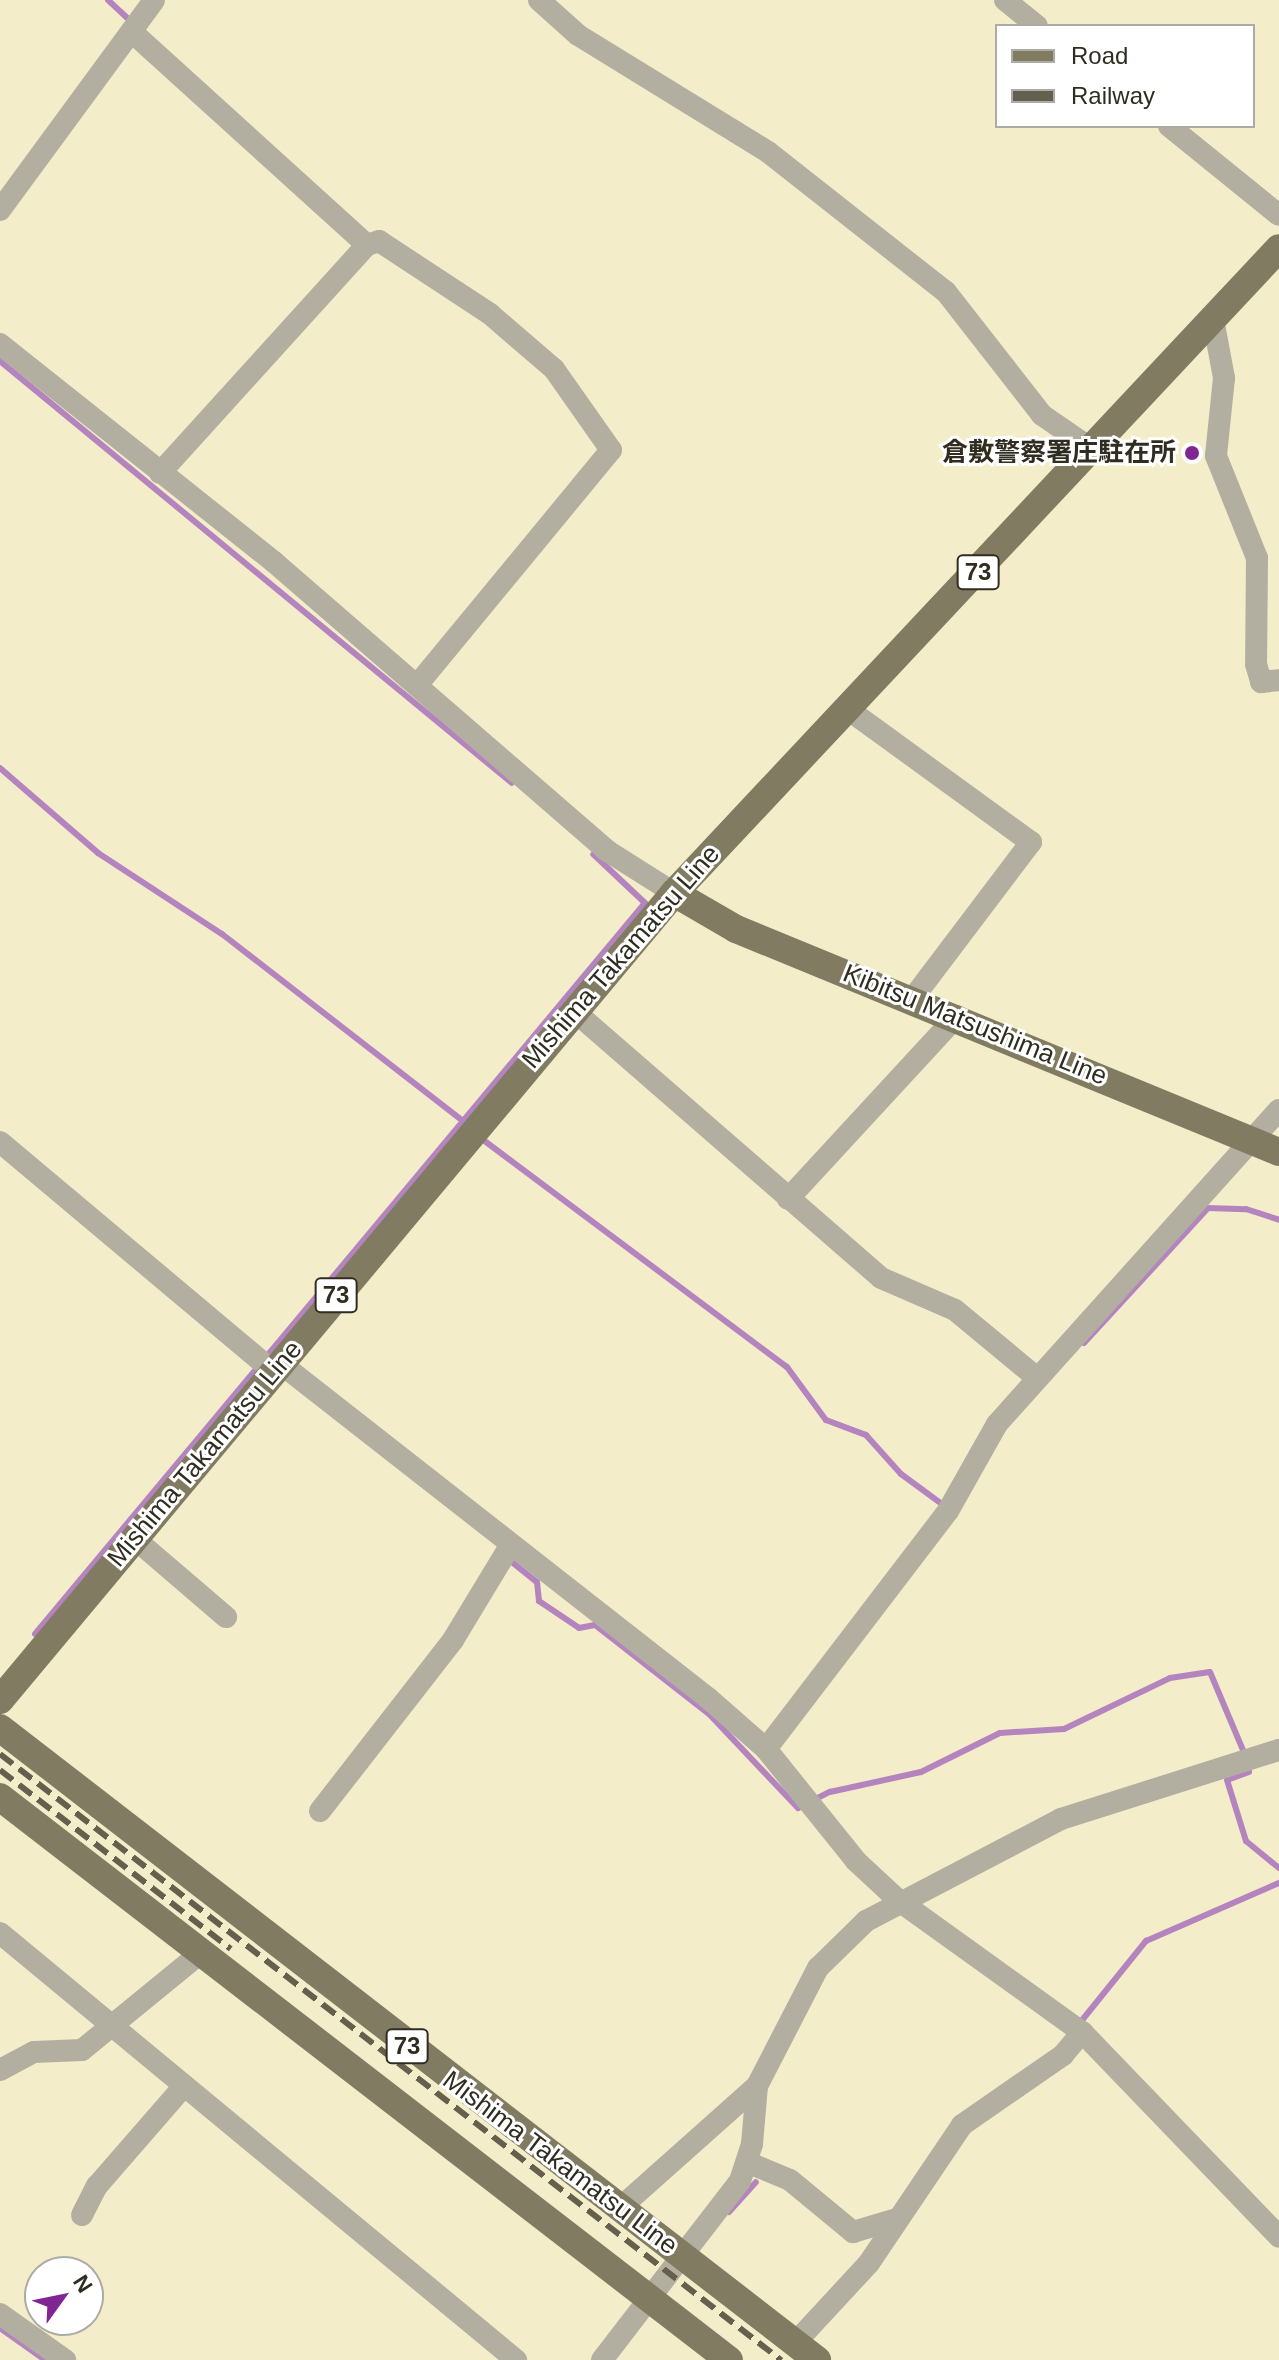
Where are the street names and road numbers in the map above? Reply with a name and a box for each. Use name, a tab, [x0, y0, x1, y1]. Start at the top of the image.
road number: 73	[956, 552, 1000, 592]
street label: Mishima Takamatsu Line	[515, 839, 727, 1075]
street label: Kibitsu Matsushima Line	[839, 958, 1111, 1092]
road number: 73	[314, 1275, 358, 1315]
street label: Mishima Takamatsu Line	[101, 1334, 309, 1574]
road number: 73	[385, 2026, 429, 2066]
street label: Mishima Takamatsu Line	[436, 2064, 684, 2262]

